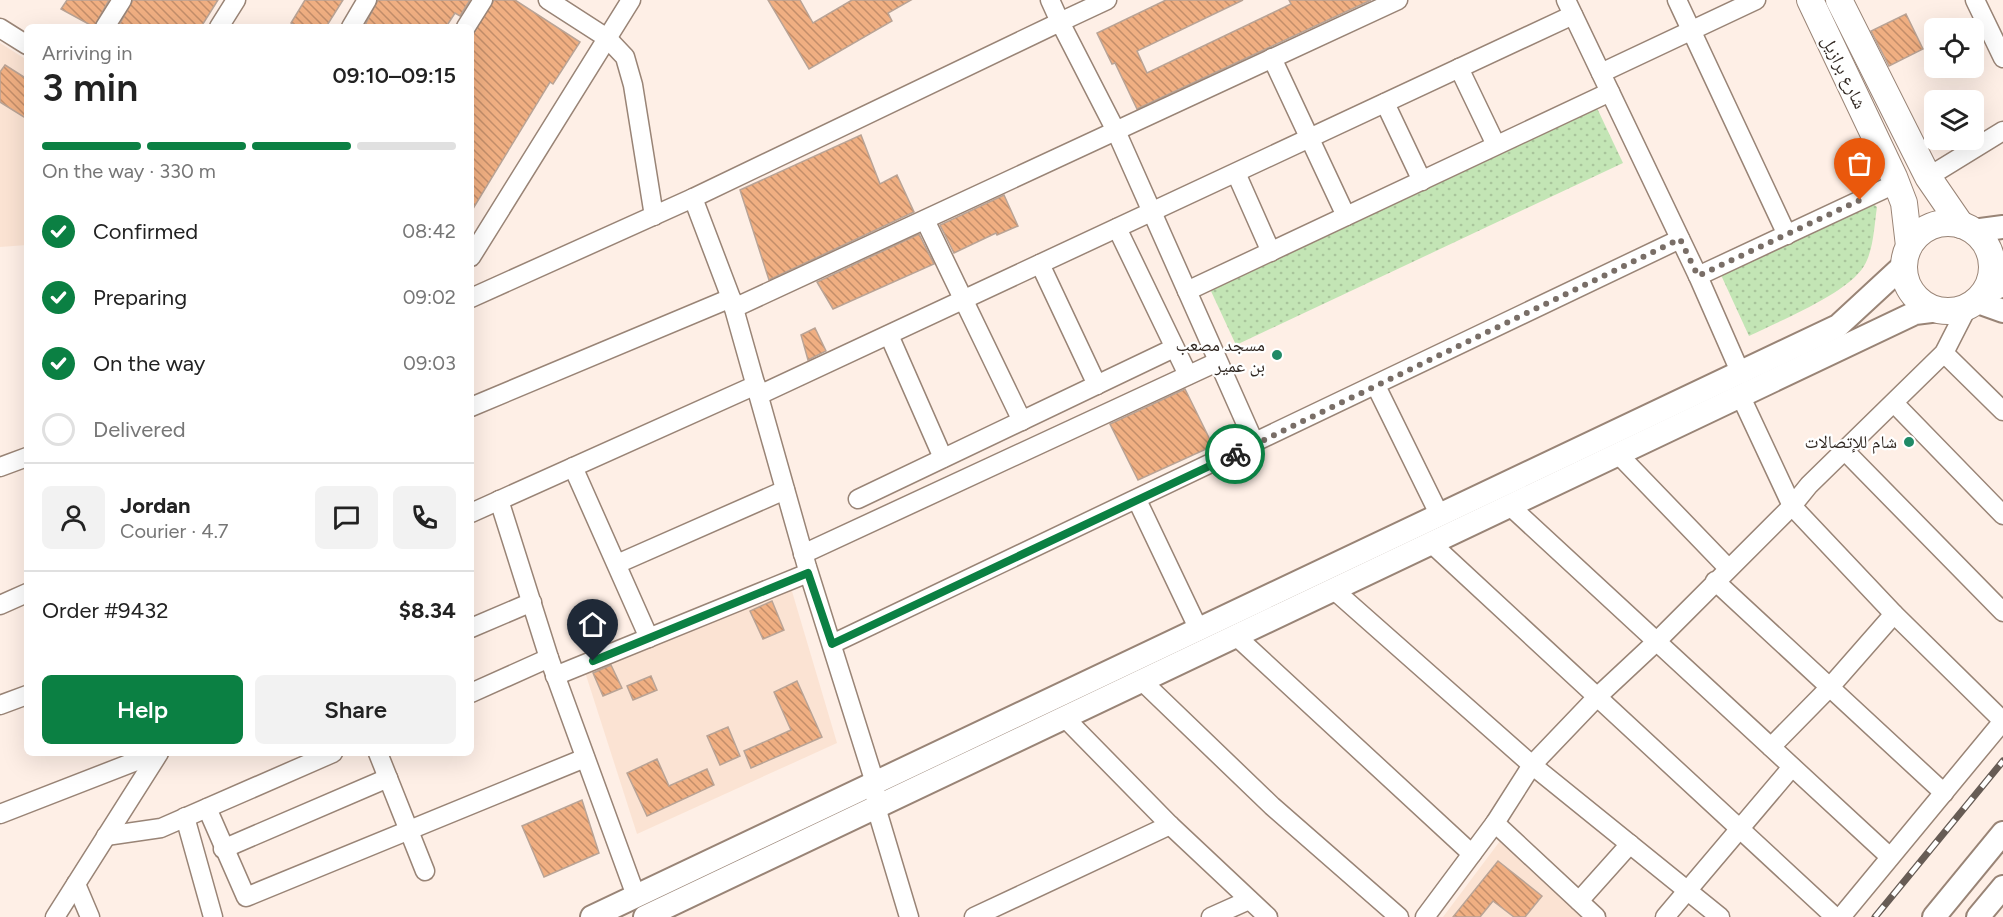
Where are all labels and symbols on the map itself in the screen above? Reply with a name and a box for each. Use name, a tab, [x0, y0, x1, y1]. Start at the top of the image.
street label: شارع برازيل	[1817, 32, 1871, 112]
pin	[1834, 138, 1885, 200]
place label: مسجد مصعب بن عمير	[1176, 334, 1265, 377]
marker: مسجد مصعب بن عمير	[1270, 348, 1284, 362]
courier	[1205, 424, 1265, 484]
place label: شام للإتصالات	[1805, 431, 1897, 454]
marker: شام للإتصالات	[1902, 435, 1916, 449]
pin	[567, 599, 618, 661]

